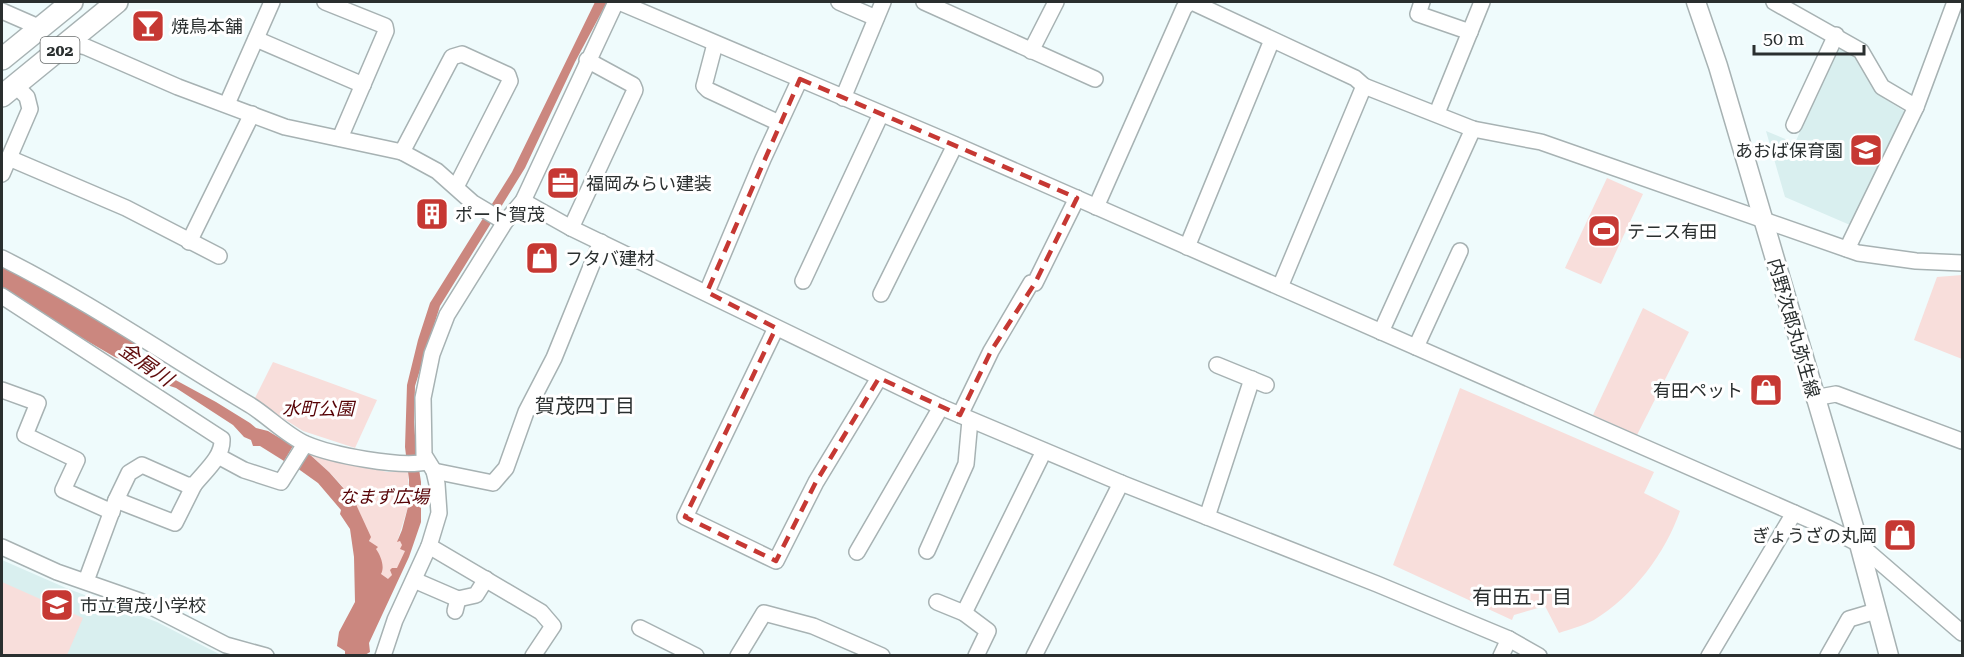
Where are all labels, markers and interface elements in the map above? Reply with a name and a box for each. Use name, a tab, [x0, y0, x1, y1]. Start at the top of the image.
bar icon: 焼鳥本舗	[130, 8, 166, 44]
place label: 焼鳥本舗	[171, 16, 243, 37]
scale bar	[1754, 18, 1864, 56]
text: 50 m	[1763, 28, 1804, 49]
road number: 202	[40, 37, 80, 63]
school or university icon: あおば保育園	[1848, 132, 1884, 168]
place label: あおば保育園	[1735, 140, 1843, 161]
office icon: 福岡みらい建装	[545, 165, 581, 201]
place label: 福岡みらい建装	[586, 173, 712, 194]
building icon: ポート賀茂	[414, 196, 450, 232]
place label: ポート賀茂	[455, 204, 545, 225]
sports icon: テニス有田	[1586, 213, 1622, 249]
place label: テニス有田	[1627, 221, 1717, 242]
shop icon: フタバ建材	[524, 240, 560, 276]
place label: フタバ建材	[565, 248, 655, 269]
street label: 内野次郎丸弥生線	[1764, 256, 1824, 400]
water label: 金屑川	[115, 337, 179, 392]
shop icon: 有田ペット	[1748, 372, 1784, 408]
place label: 有田ペット	[1653, 380, 1743, 401]
district label: 賀茂四丁目	[535, 394, 635, 418]
park label: 水町公園	[282, 398, 357, 419]
park label: なまず広場	[339, 486, 431, 507]
shop icon: ぎょうざの丸岡	[1882, 517, 1918, 553]
place label: ぎょうざの丸岡	[1752, 525, 1877, 546]
district label: 有田五丁目	[1472, 585, 1572, 609]
school or university icon: 市立賀茂小学校	[39, 587, 75, 623]
place label: 市立賀茂小学校	[80, 595, 206, 616]

